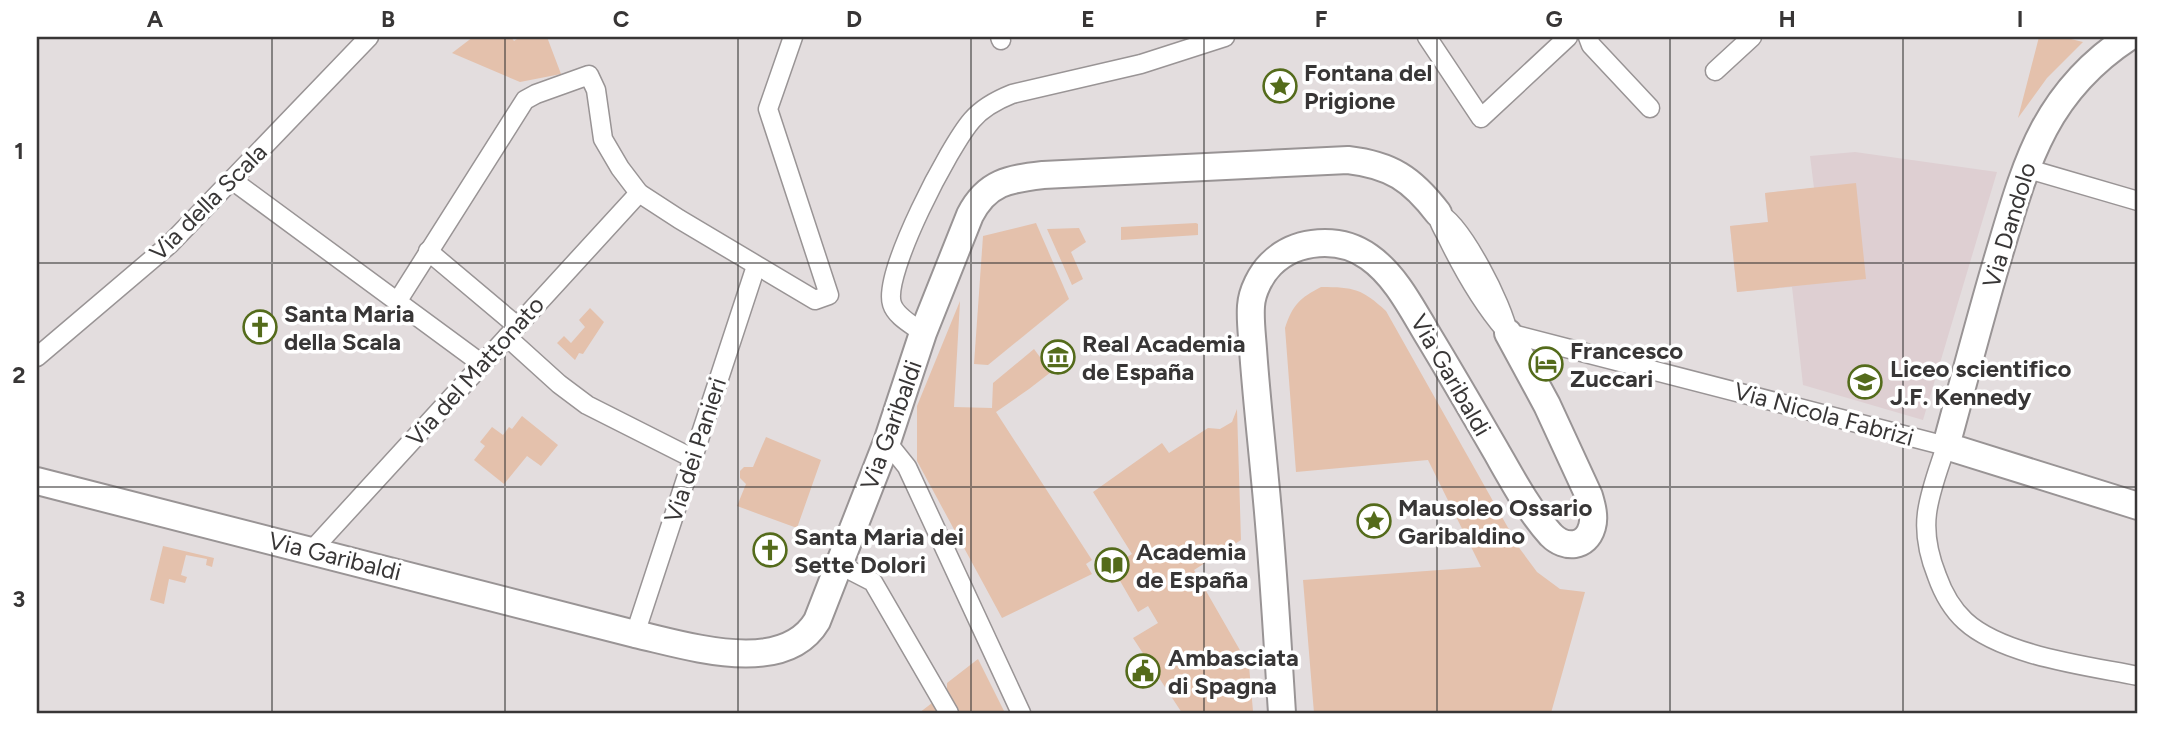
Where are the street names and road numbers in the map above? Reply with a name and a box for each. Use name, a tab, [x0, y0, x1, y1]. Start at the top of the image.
street label: Via della Scala	[143, 137, 273, 267]
street label: Via Dandolo	[1976, 159, 2042, 291]
street label: Via del Mattonato	[400, 290, 550, 452]
street label: Via Garibaldi	[1405, 309, 1497, 441]
street label: Via Garibaldi	[854, 356, 928, 494]
street label: Via dei Panieri	[658, 374, 732, 526]
street label: Via Nicola Fabrizi	[1731, 376, 1917, 452]
street label: Via Garibaldi	[266, 526, 404, 586]

